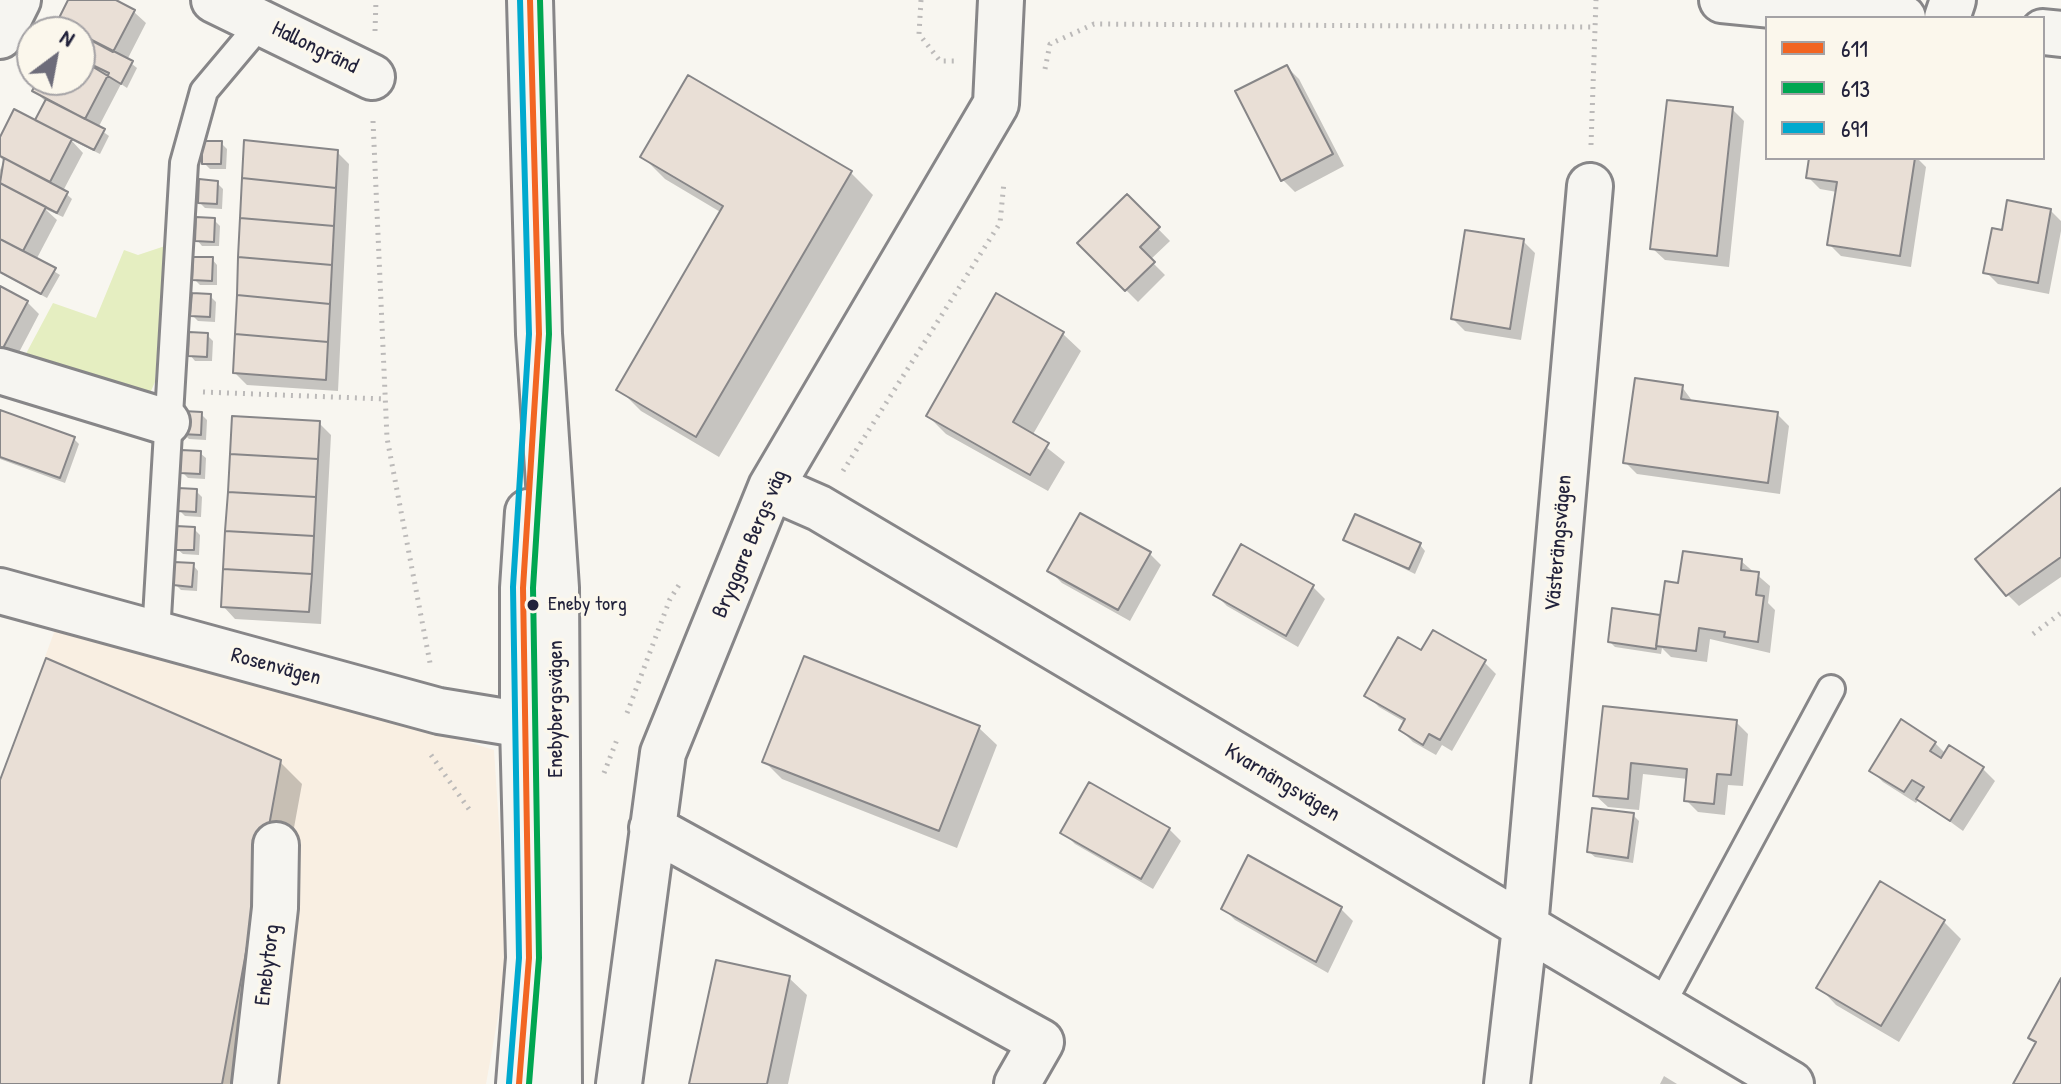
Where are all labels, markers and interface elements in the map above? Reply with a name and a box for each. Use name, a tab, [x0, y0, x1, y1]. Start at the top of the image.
north arrow	[16, 16, 96, 96]
street label: Hallongränd	[268, 16, 362, 80]
legend	[1765, 16, 2045, 160]
text: N	[55, 22, 81, 53]
text: 611	[1841, 32, 1868, 64]
text: 613	[1841, 72, 1870, 104]
text: 691	[1841, 112, 1868, 144]
street label: Bryggare Bergs väg	[707, 466, 793, 622]
street label: Västerängsvägen	[1540, 474, 1578, 612]
place label: Eneby torg	[548, 593, 627, 617]
marker: Eneby torg	[525, 597, 541, 613]
street label: Enebybergsvägen	[543, 640, 569, 778]
street label: Rosenvägen	[228, 642, 324, 692]
street label: Kvarnängsvägen	[1219, 738, 1345, 828]
street label: Enebytorg	[250, 923, 286, 1007]

